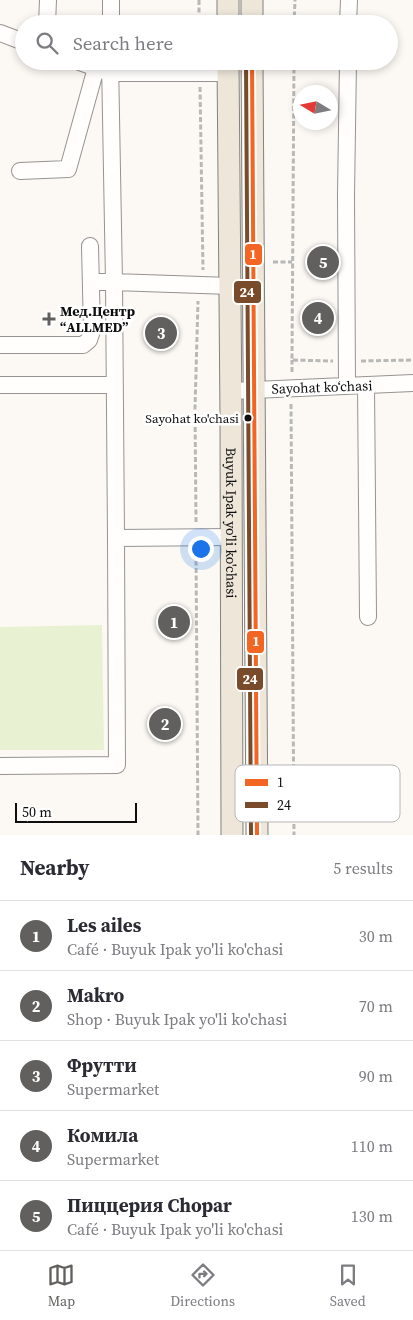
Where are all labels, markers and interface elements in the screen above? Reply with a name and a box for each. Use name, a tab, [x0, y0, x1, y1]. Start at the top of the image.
search box	[15, 15, 398, 70]
icon: search	[33, 29, 61, 57]
text: Search here	[73, 30, 173, 56]
north arrow	[293, 85, 338, 130]
line badge: 1	[244, 243, 263, 266]
pin: 5	[307, 243, 339, 281]
text: 1	[249, 244, 257, 264]
line badge: 24	[233, 280, 262, 304]
text: 24	[239, 282, 255, 302]
pin: 4	[302, 299, 334, 337]
place label: Мед.Центр “ALLMED”	[60, 301, 135, 337]
marker: Мед.Центр “ALLMED”	[42, 312, 56, 326]
pin: 3	[145, 314, 177, 352]
street label: Sayohat koʻchasi	[271, 375, 373, 399]
place label: Sayohat ko'chasi	[145, 410, 239, 427]
marker: Sayohat ko'chasi	[243, 413, 253, 423]
street label: Buyuk Ipak yo'li ko'chasi	[221, 447, 241, 599]
your location	[188, 536, 214, 562]
pin: 1	[158, 603, 190, 641]
line badge: 1	[246, 630, 265, 654]
text: 1	[252, 631, 260, 651]
line badge: 24	[236, 667, 264, 691]
text: 24	[242, 669, 258, 689]
pin: 2	[149, 705, 181, 743]
legend	[235, 765, 400, 822]
text: 1	[277, 772, 284, 792]
text: 24	[277, 795, 291, 815]
scale bar	[15, 800, 138, 823]
text: 50 m	[22, 802, 52, 822]
text: Nearby	[20, 853, 90, 882]
text: 5 results	[333, 857, 393, 879]
text: Les ailes	[67, 912, 141, 938]
text: 1	[32, 925, 40, 947]
text: 30 m	[359, 925, 393, 947]
text: Café · Buyuk Ipak yo'li ko'chasi	[67, 938, 283, 960]
text: Makro	[67, 982, 124, 1008]
text: 2	[32, 995, 40, 1017]
text: 70 m	[359, 995, 393, 1017]
text: Shop · Buyuk Ipak yo'li ko'chasi	[67, 1008, 287, 1030]
text: Фрутти	[67, 1052, 137, 1078]
text: 3	[32, 1065, 40, 1087]
text: 90 m	[359, 1065, 393, 1087]
text: Supermarket	[67, 1078, 159, 1100]
text: Комила	[67, 1122, 138, 1148]
text: 4	[32, 1135, 40, 1157]
text: 110 m	[351, 1135, 393, 1157]
text: Supermarket	[67, 1148, 159, 1170]
text: Пиццерия Chopar	[67, 1192, 232, 1218]
text: 5	[32, 1205, 40, 1227]
text: 130 m	[351, 1205, 393, 1227]
text: Café · Buyuk Ipak yo'li ko'chasi	[67, 1218, 283, 1240]
tab: Map	[47, 1261, 75, 1311]
tab: Directions	[170, 1261, 235, 1311]
tab: Saved	[330, 1261, 366, 1311]

